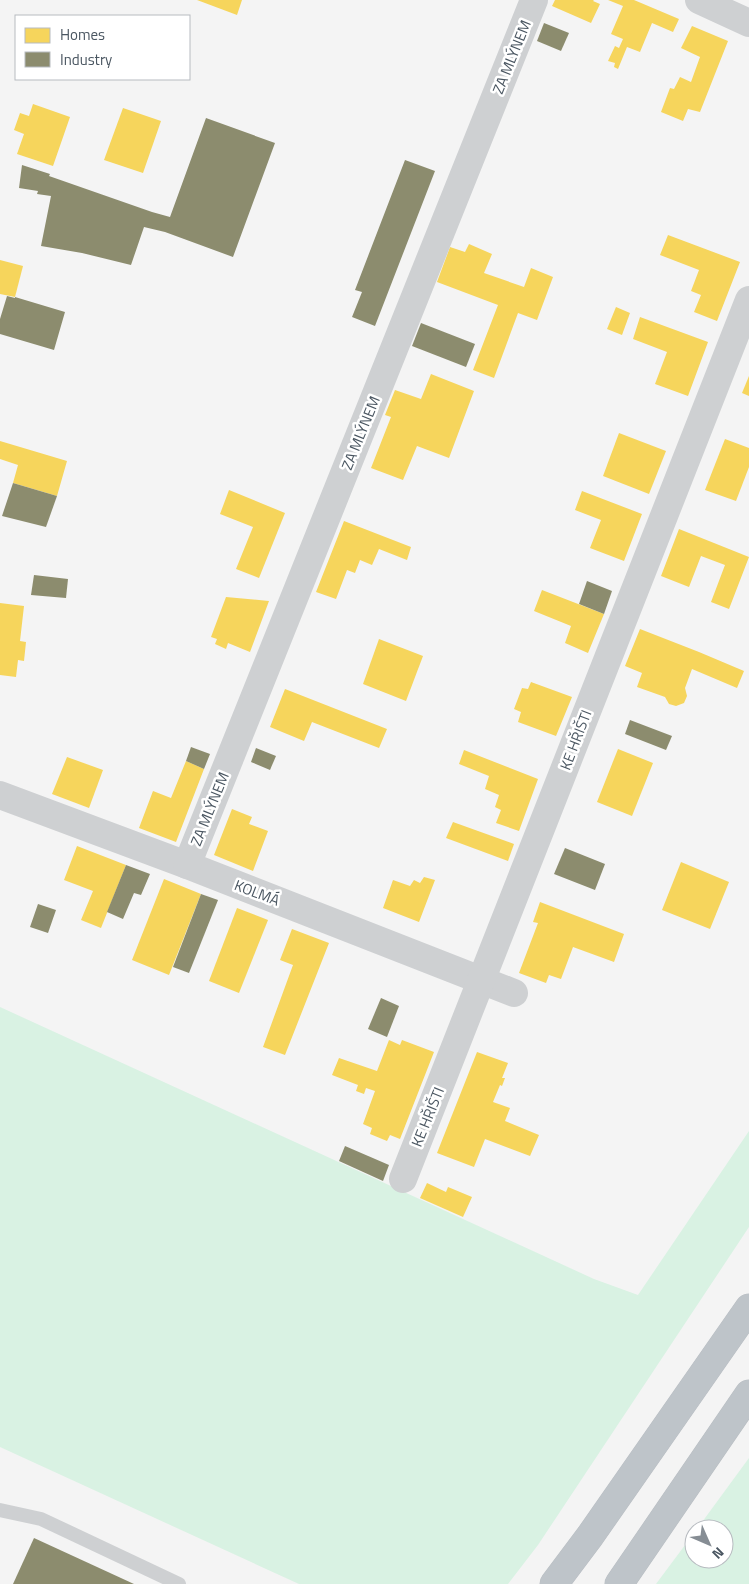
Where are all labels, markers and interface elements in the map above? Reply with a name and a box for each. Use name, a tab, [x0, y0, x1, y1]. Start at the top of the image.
legend	[15, 15, 190, 80]
street label: ZA MLÝNEM	[486, 16, 537, 97]
text: Homes	[60, 23, 105, 46]
text: Industry	[60, 48, 112, 71]
street label: ZA MLÝNEM	[335, 392, 386, 473]
street label: KE HŘIŠTI	[554, 706, 598, 773]
street label: ZA MLÝNEM	[184, 768, 235, 849]
street label: KOLMÁ	[231, 873, 283, 912]
street label: KE HŘIŠTI	[405, 1083, 450, 1150]
north arrow	[684, 1519, 734, 1569]
text: N	[708, 1543, 729, 1564]

